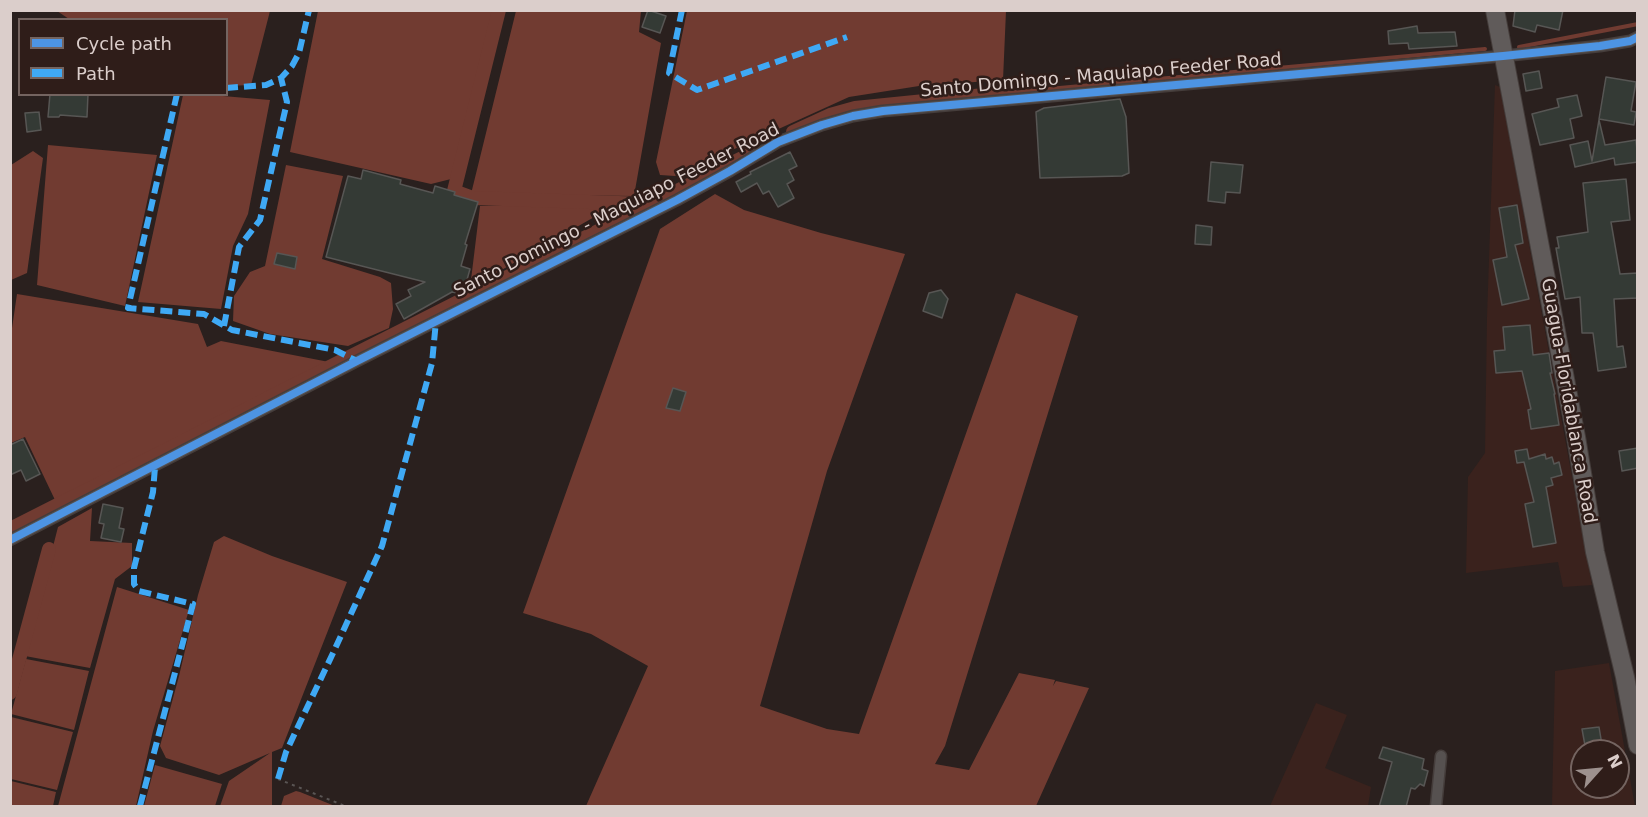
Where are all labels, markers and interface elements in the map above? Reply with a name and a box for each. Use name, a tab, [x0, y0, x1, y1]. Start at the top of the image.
legend	[18, 18, 228, 96]
text: Cycle path	[76, 33, 172, 54]
street label: Santo Domingo - Maquiapo Feeder Road	[919, 49, 1283, 103]
text: Path	[76, 63, 116, 84]
street label: Santo Domingo - Maquiapo Feeder Road	[450, 119, 784, 303]
street label: Guagua-Floridablanca Road	[1536, 277, 1600, 525]
north arrow	[1570, 739, 1630, 799]
text: N	[1603, 751, 1626, 772]

